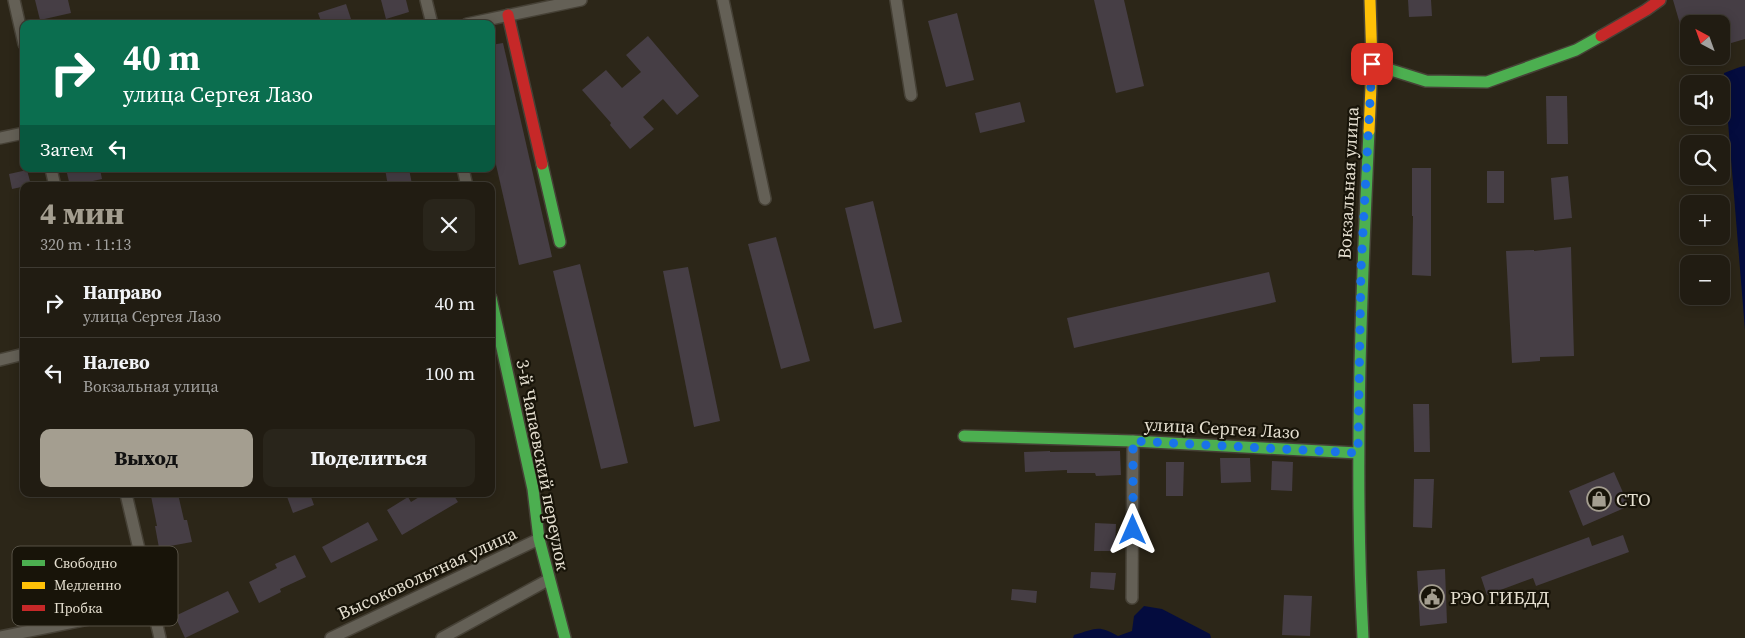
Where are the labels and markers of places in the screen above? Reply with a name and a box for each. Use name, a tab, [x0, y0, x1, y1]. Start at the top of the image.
pin	[1351, 43, 1393, 85]
shop icon: СТО	[1586, 486, 1612, 512]
place label: СТО	[1616, 487, 1651, 512]
public building icon: РЭО ГИБДД	[1419, 584, 1445, 610]
place label: РЭО ГИБДД	[1450, 585, 1549, 610]

